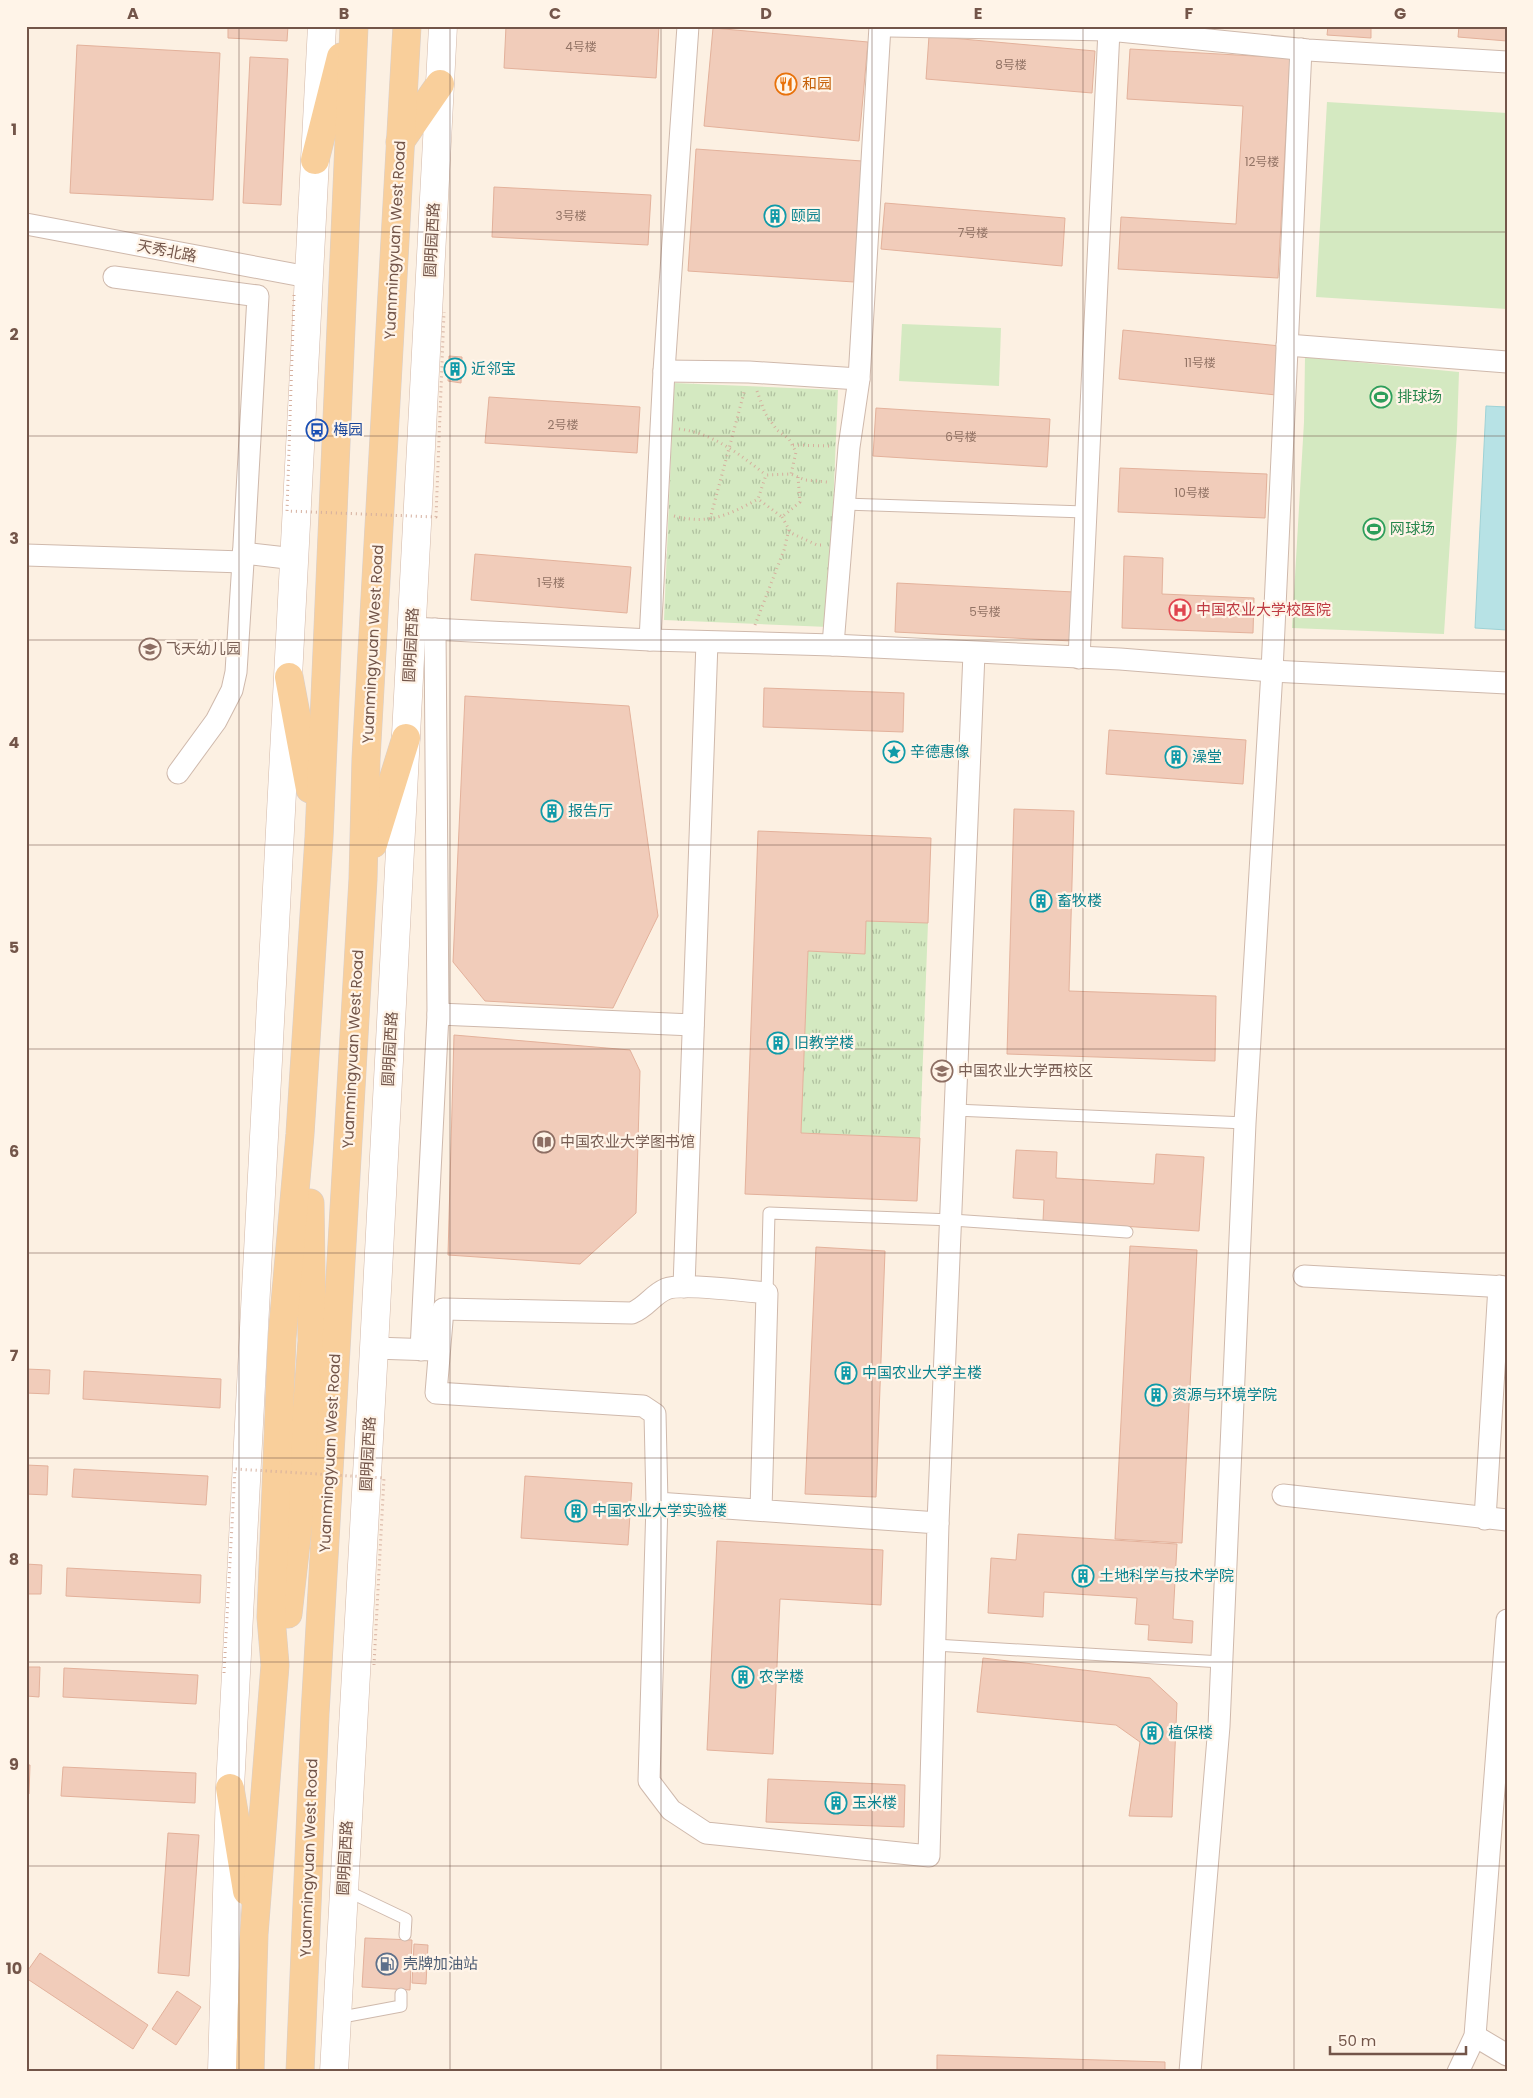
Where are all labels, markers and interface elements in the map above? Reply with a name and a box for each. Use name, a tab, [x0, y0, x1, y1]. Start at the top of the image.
text: A	[127, 2, 139, 25]
text: B	[339, 2, 349, 25]
text: C	[549, 2, 561, 25]
text: D	[760, 2, 772, 25]
text: E	[974, 2, 982, 25]
text: F	[1185, 2, 1194, 25]
text: G	[1394, 2, 1406, 25]
house number: 4号楼	[565, 38, 597, 55]
house number: 8号楼	[995, 56, 1027, 73]
restaurant icon: 和园	[774, 72, 798, 96]
place label: 和园	[802, 73, 832, 94]
text: 1	[11, 118, 17, 141]
street label: Yuanmingyuan West Road	[379, 140, 410, 340]
house number: 12号楼	[1245, 153, 1279, 170]
street label: 圆明园西路	[419, 202, 444, 278]
building icon: 颐园	[763, 204, 787, 228]
place label: 颐园	[791, 205, 821, 226]
house number: 3号楼	[555, 207, 587, 224]
house number: 7号楼	[958, 224, 988, 241]
street label: 天秀北路	[136, 234, 199, 267]
text: 2	[9, 323, 19, 346]
house number: 11号楼	[1184, 354, 1216, 371]
building icon: 近邻宝	[443, 357, 467, 381]
place label: 近邻宝	[471, 358, 516, 379]
sports icon: 排球场	[1369, 385, 1393, 409]
place label: 排球场	[1397, 386, 1442, 407]
house number: 2号楼	[548, 416, 578, 433]
bus stop icon: 梅园	[305, 418, 329, 442]
place label: 梅园	[333, 419, 363, 440]
house number: 6号楼	[945, 428, 977, 445]
house number: 10号楼	[1174, 484, 1210, 501]
sports icon: 网球场	[1362, 517, 1386, 541]
place label: 网球场	[1390, 518, 1435, 539]
text: 3	[9, 527, 19, 550]
street label: Yuanmingyuan West Road	[357, 544, 388, 744]
house number: 1号楼	[537, 574, 565, 591]
hospital icon: 中国农业大学校医院	[1168, 598, 1192, 622]
place label: 中国农业大学校医院	[1196, 599, 1331, 620]
house number: 5号楼	[969, 603, 1001, 620]
street label: 圆明园西路	[398, 607, 423, 683]
school or university icon: 飞天幼儿园	[138, 637, 162, 661]
place label: 飞天幼儿园	[166, 638, 241, 659]
text: 4	[9, 731, 20, 754]
place icon: 辛德惠像	[882, 740, 906, 764]
place label: 辛德惠像	[910, 741, 970, 762]
building icon: 澡堂	[1164, 745, 1188, 769]
place label: 澡堂	[1192, 746, 1222, 767]
building icon: 报告厅	[540, 799, 564, 823]
place label: 报告厅	[568, 800, 613, 821]
building icon: 畜牧楼	[1029, 889, 1053, 913]
place label: 畜牧楼	[1057, 890, 1102, 911]
text: 5	[9, 936, 19, 959]
street label: Yuanmingyuan West Road	[337, 949, 368, 1149]
street label: 圆明园西路	[377, 1011, 402, 1087]
building icon: 旧教学楼	[766, 1031, 790, 1055]
place label: 旧教学楼	[794, 1032, 854, 1053]
school or university icon: 中国农业大学西校区	[930, 1059, 954, 1083]
place label: 中国农业大学西校区	[958, 1060, 1093, 1081]
library icon: 中国农业大学图书馆	[532, 1130, 556, 1154]
place label: 中国农业大学图书馆	[560, 1131, 695, 1152]
text: 6	[9, 1140, 19, 1163]
text: 7	[10, 1344, 19, 1367]
street label: Yuanmingyuan West Road	[314, 1353, 345, 1553]
building icon: 中国农业大学主楼	[834, 1361, 858, 1385]
place label: 中国农业大学主楼	[862, 1362, 982, 1383]
building icon: 资源与环境学院	[1144, 1383, 1168, 1407]
place label: 资源与环境学院	[1172, 1384, 1277, 1405]
street label: 圆明园西路	[355, 1416, 380, 1492]
building icon: 中国农业大学实验楼	[564, 1499, 588, 1523]
place label: 中国农业大学实验楼	[592, 1500, 727, 1521]
text: 8	[9, 1548, 19, 1571]
building icon: 土地科学与技术学院	[1071, 1564, 1095, 1588]
place label: 土地科学与技术学院	[1099, 1565, 1234, 1586]
building icon: 农学楼	[731, 1665, 755, 1689]
place label: 农学楼	[759, 1666, 804, 1687]
building icon: 植保楼	[1140, 1721, 1164, 1745]
place label: 植保楼	[1168, 1722, 1213, 1743]
text: 9	[9, 1753, 19, 1776]
street label: Yuanmingyuan West Road	[295, 1758, 322, 1958]
building icon: 玉米楼	[824, 1791, 848, 1815]
place label: 玉米楼	[852, 1792, 897, 1813]
street label: 圆明园西路	[332, 1820, 357, 1896]
fuel station icon: 壳牌加油站	[375, 1952, 399, 1976]
place label: 壳牌加油站	[403, 1953, 478, 1974]
text: 10	[6, 1957, 22, 1980]
scale bar	[1330, 2023, 1467, 2055]
text: 50 m	[1338, 2030, 1376, 2051]

